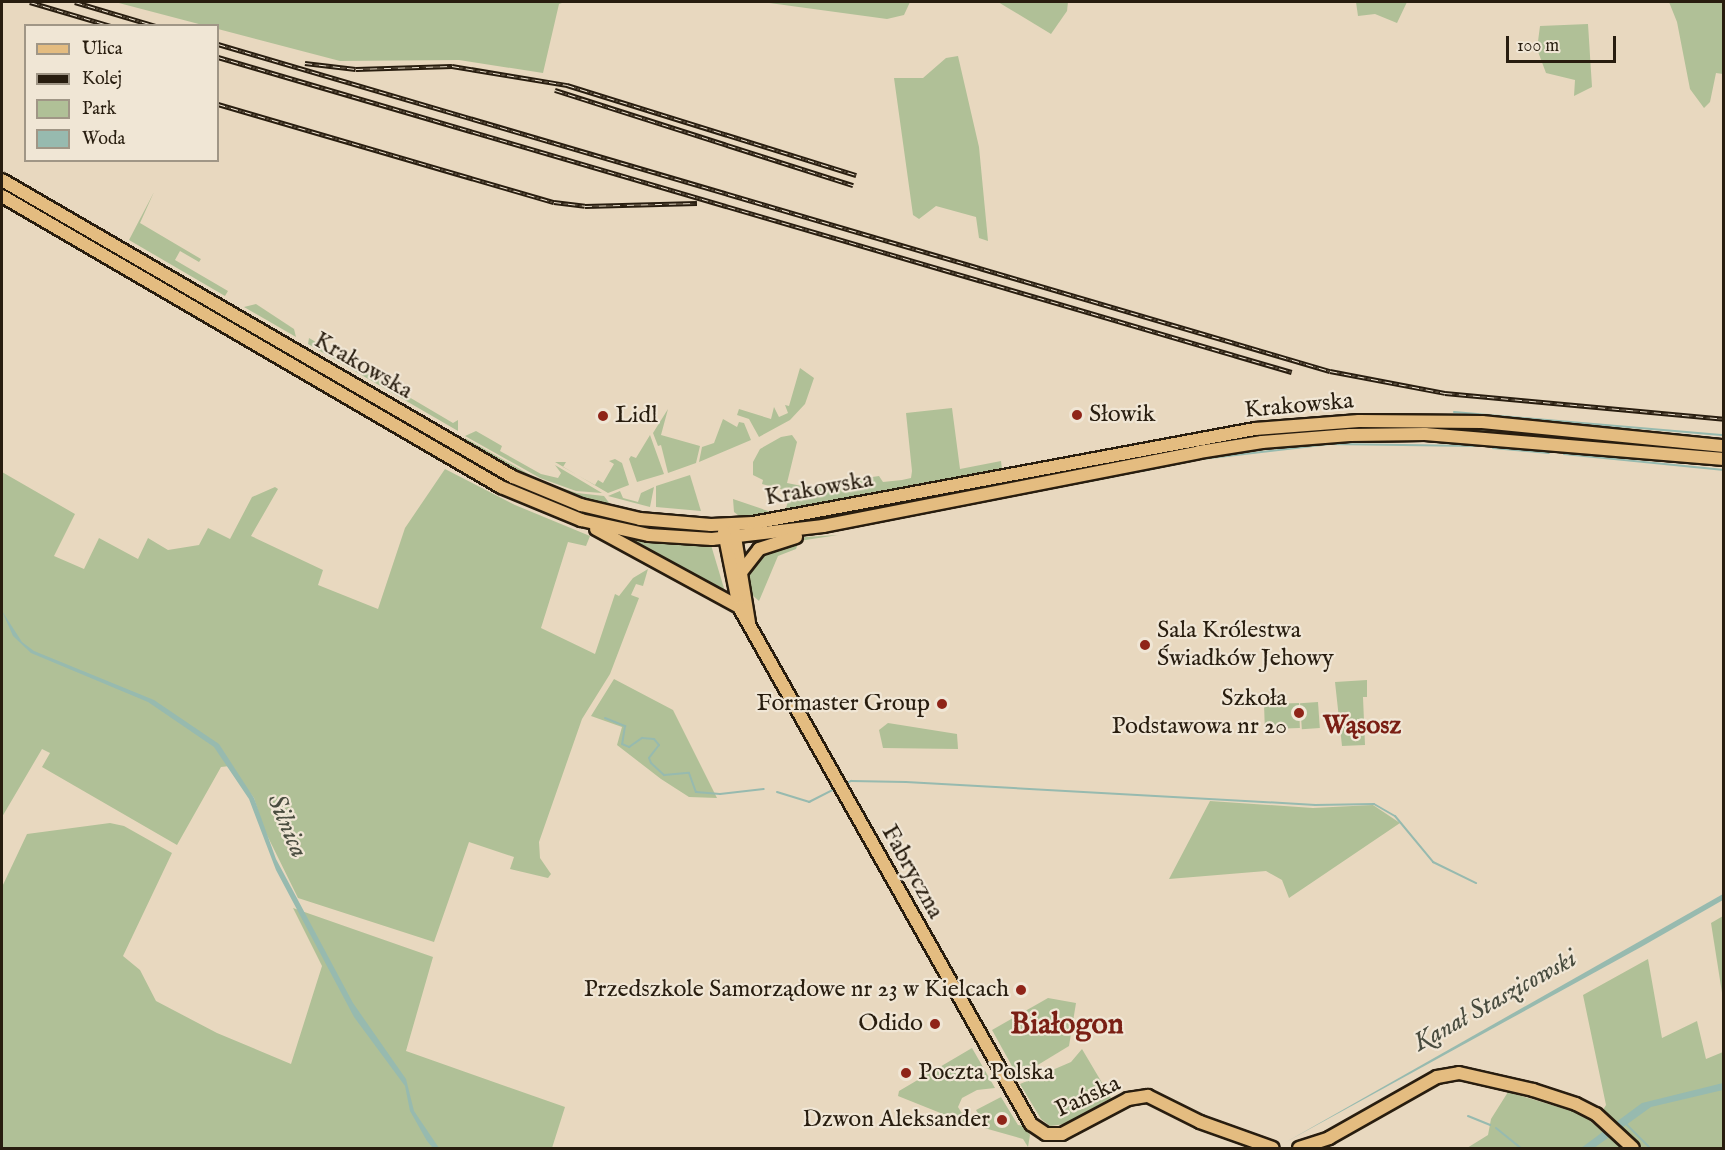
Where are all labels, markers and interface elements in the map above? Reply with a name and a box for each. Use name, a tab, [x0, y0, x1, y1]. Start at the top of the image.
legend	[24, 24, 219, 162]
scale bar	[1509, 24, 1618, 62]
text: 100 m	[1517, 35, 1559, 58]
text: Ulica	[82, 38, 123, 61]
text: Kolej	[82, 68, 122, 91]
text: Park	[82, 98, 116, 121]
text: Woda	[82, 128, 125, 151]
street label: Krakowska	[308, 326, 418, 406]
street label: Krakowska	[1243, 387, 1355, 425]
place label: Słowik	[1089, 401, 1155, 429]
place label: Lidl	[615, 402, 658, 430]
marker: Słowik	[1070, 408, 1084, 422]
marker: Lidl	[596, 409, 610, 423]
street label: Krakowska	[763, 465, 875, 513]
place label: Sala Królestwa Świadków Jehowy	[1157, 617, 1334, 673]
marker: Sala Królestwa Świadków Jehowy	[1138, 638, 1152, 652]
place label: Szkoła Podstawowa nr 20	[1112, 685, 1287, 741]
place label: Formaster Group	[756, 690, 930, 718]
marker: Formaster Group	[935, 697, 949, 711]
marker: Szkoła Podstawowa nr 20	[1292, 706, 1306, 720]
district label: Wąsosz	[1323, 710, 1401, 742]
water label: Silnica	[260, 789, 314, 863]
street label: Fabryczna	[874, 820, 950, 924]
water label: Kanał Staszicowski	[1408, 943, 1582, 1059]
place label: Przedszkole Samorządowe nr 23 w Kielcach	[584, 976, 1009, 1004]
marker: Przedszkole Samorządowe nr 23 w Kielcach	[1014, 983, 1028, 997]
district label: Białogon	[1010, 1007, 1124, 1043]
place label: Odido	[858, 1010, 923, 1038]
marker: Odido	[928, 1017, 942, 1031]
place label: Poczta Polska	[918, 1059, 1054, 1087]
marker: Poczta Polska	[899, 1066, 913, 1080]
street label: Pańska	[1051, 1069, 1125, 1125]
place label: Dzwon Aleksander	[802, 1106, 990, 1134]
marker: Dzwon Aleksander	[995, 1113, 1009, 1127]

